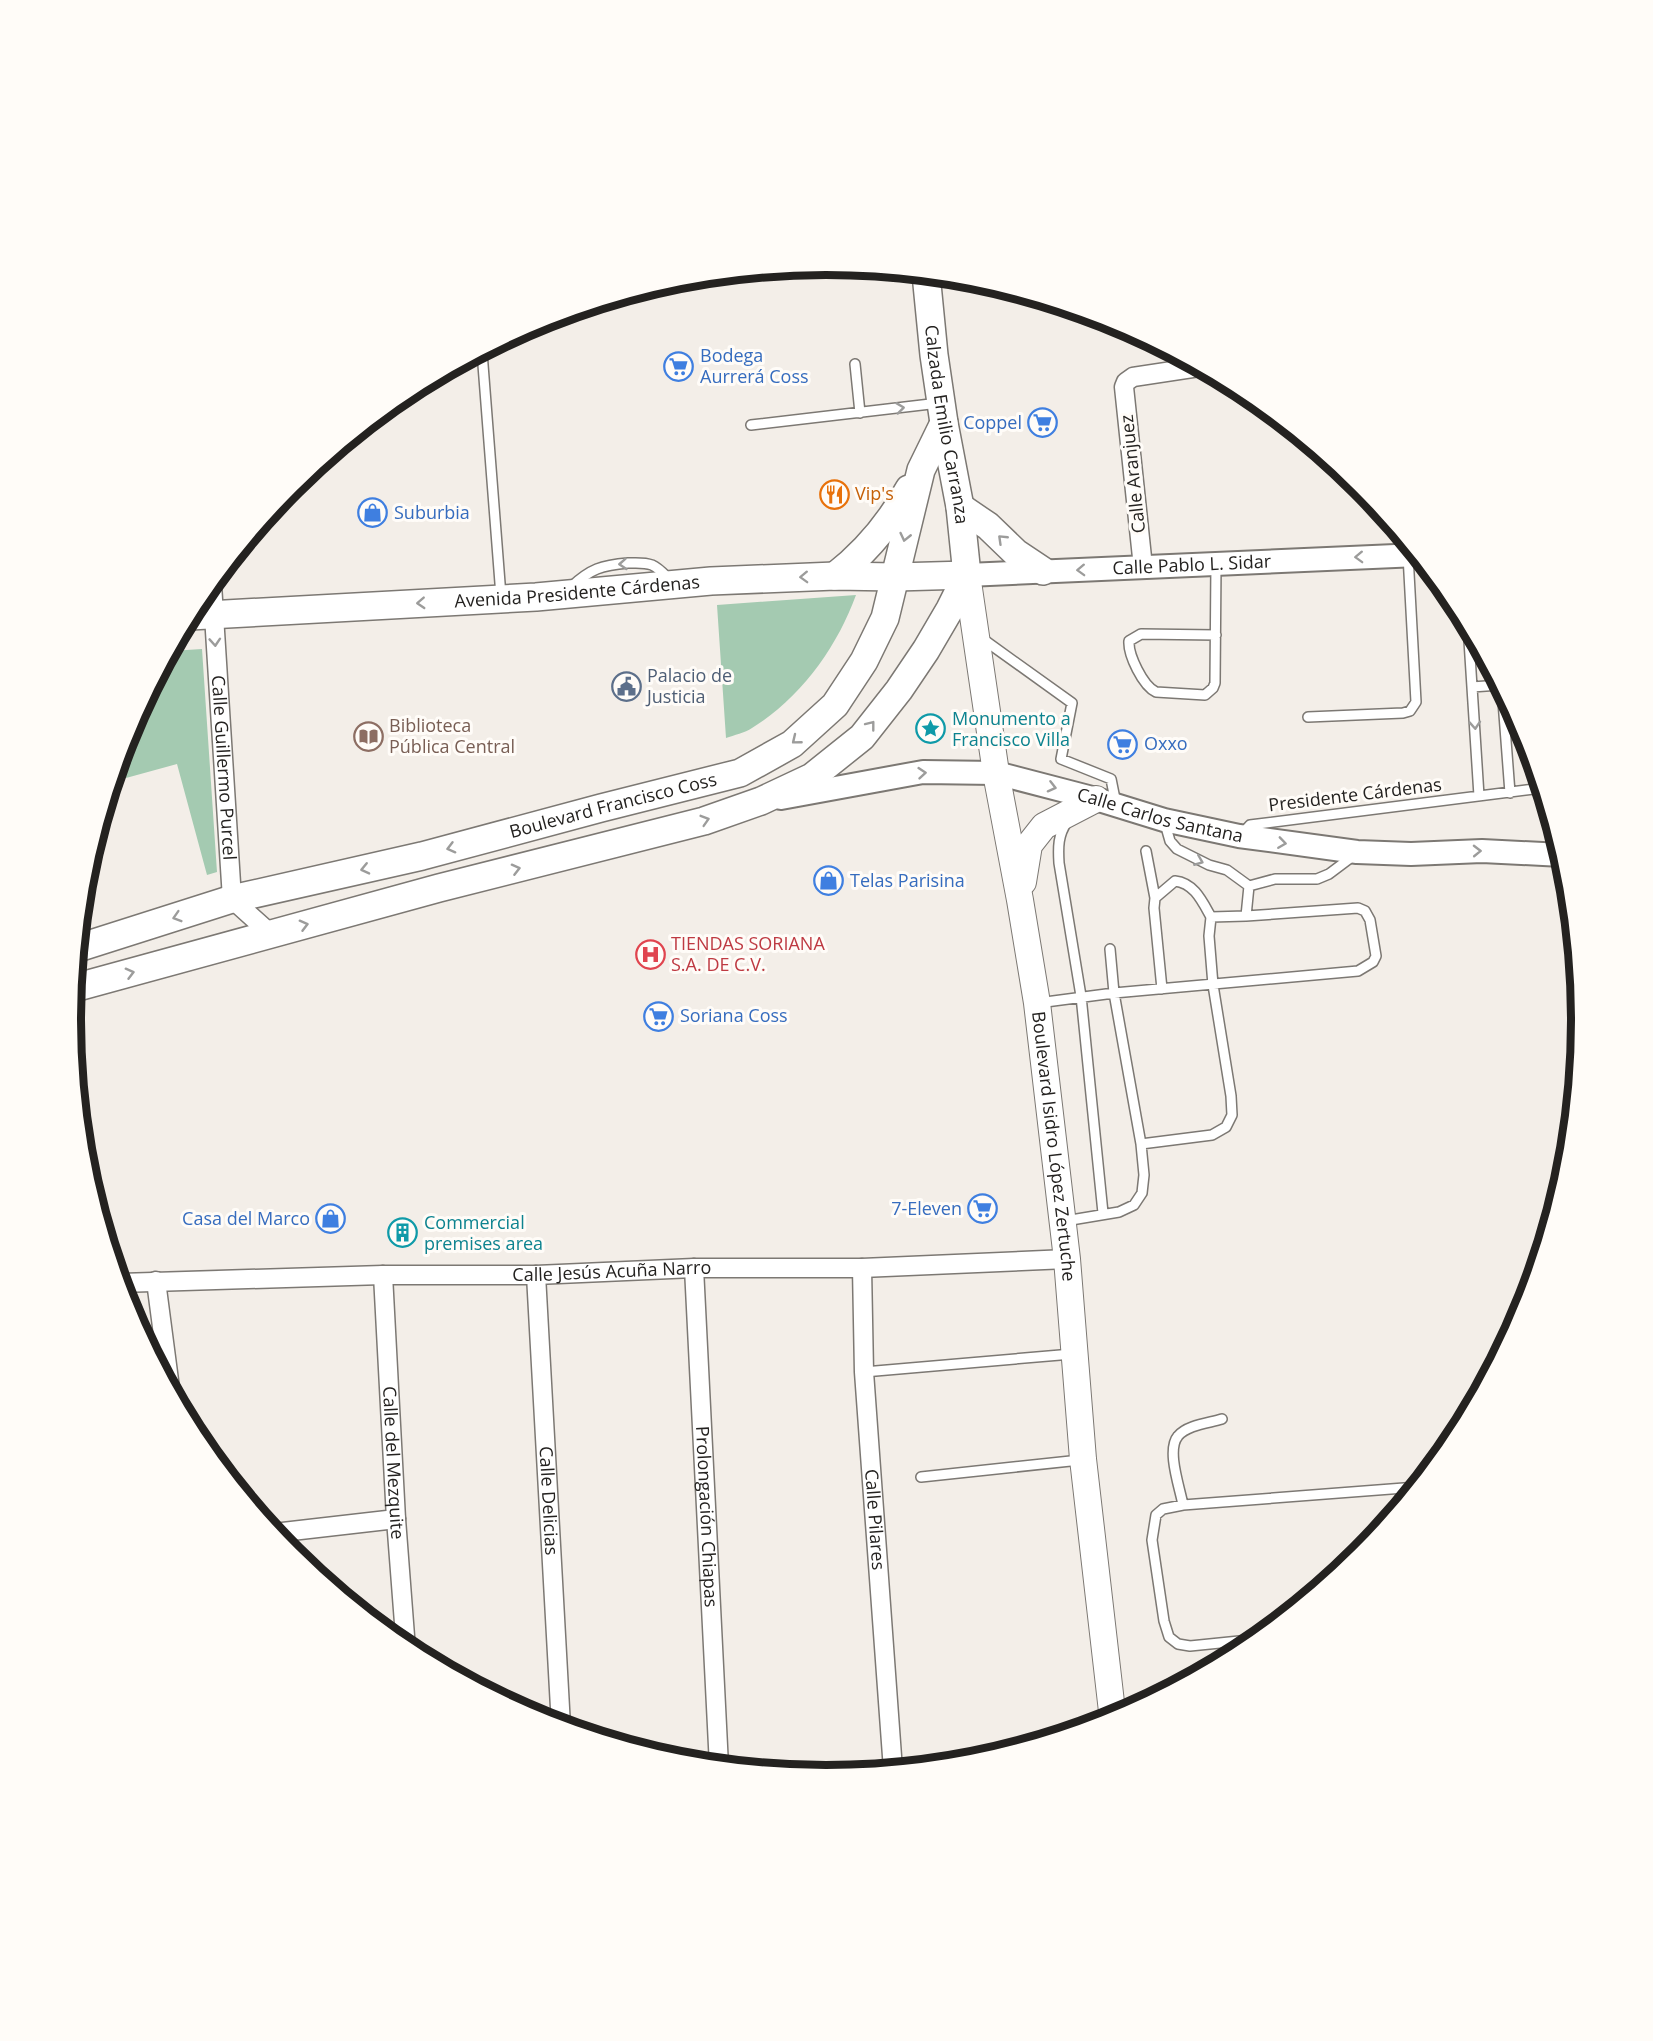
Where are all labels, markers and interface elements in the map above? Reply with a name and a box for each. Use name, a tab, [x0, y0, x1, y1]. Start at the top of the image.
street label: Calzada Emilio Carranza	[920, 324, 975, 525]
place label: Bodega Aurrerá Coss	[700, 343, 809, 388]
supermarket icon: Bodega Aurrerá Coss	[663, 350, 695, 382]
one-way arrow	[896, 402, 905, 415]
supermarket icon: Coppel	[1027, 407, 1059, 439]
place label: Coppel	[963, 410, 1022, 434]
street label: Calle Aranjuez	[1114, 414, 1150, 535]
restaurant icon: Vip's	[818, 478, 850, 510]
place label: Vip's	[855, 481, 894, 505]
shop icon: Suburbia	[357, 497, 389, 529]
place label: Suburbia	[394, 500, 470, 524]
one-way arrow	[899, 532, 912, 542]
one-way arrow	[998, 536, 1009, 547]
street label: Calle Pablo L. Sidar	[1112, 548, 1272, 580]
one-way arrow	[1355, 551, 1364, 564]
one-way arrow	[619, 557, 628, 570]
one-way arrow	[1076, 563, 1085, 576]
street label: Avenida Presidente Cárdenas	[454, 569, 701, 612]
one-way arrow	[799, 571, 808, 584]
one-way arrow	[416, 597, 425, 610]
one-way arrow	[209, 638, 222, 647]
place label: Palacio de Justicia	[645, 663, 732, 708]
public building icon: Palacio de Justicia	[610, 670, 642, 702]
street label: Calle Guillermo Purcel	[207, 674, 243, 861]
place label: Monumento a Francisco Villa	[952, 706, 1071, 751]
place label: Biblioteca Pública Central	[389, 713, 515, 758]
place icon: Monumento a Francisco Villa	[915, 713, 947, 745]
library icon: Biblioteca Pública Central	[352, 720, 384, 752]
one-way arrow	[864, 721, 875, 732]
one-way arrow	[1468, 721, 1481, 730]
supermarket icon: Oxxo	[1107, 728, 1139, 760]
place label: Oxxo	[1144, 731, 1188, 755]
one-way arrow	[791, 733, 802, 744]
street label: Boulevard Francisco Coss	[507, 766, 719, 843]
one-way arrow	[917, 767, 926, 780]
street label: Presidente Cárdenas	[1267, 771, 1443, 817]
one-way arrow	[1047, 780, 1057, 793]
street label: Calle Carlos Santana	[1075, 782, 1246, 848]
one-way arrow	[699, 815, 710, 827]
one-way arrow	[1278, 836, 1287, 848]
one-way arrow	[446, 841, 457, 853]
one-way arrow	[1472, 845, 1481, 857]
one-way arrow	[1192, 854, 1203, 866]
one-way arrow	[360, 862, 370, 875]
one-way arrow	[511, 863, 521, 876]
shop icon: Telas Parisina	[813, 865, 845, 897]
place label: Telas Parisina	[850, 868, 965, 892]
one-way arrow	[172, 910, 183, 922]
one-way arrow	[299, 920, 309, 932]
place label: TIENDAS SORIANA S.A. DE C.V.	[671, 931, 825, 976]
hospital icon: TIENDAS SORIANA S.A. DE C.V.	[634, 938, 666, 970]
one-way arrow	[124, 968, 135, 980]
supermarket icon: Soriana Coss	[643, 1000, 675, 1032]
place label: Soriana Coss	[680, 1003, 788, 1027]
street label: Boulevard Isidro López Zertuche	[1027, 1010, 1082, 1282]
supermarket icon: 7-Eleven	[967, 1193, 999, 1225]
place label: 7-Eleven	[891, 1196, 962, 1220]
shop icon: Casa del Marco	[315, 1203, 347, 1235]
place label: Casa del Marco	[182, 1206, 310, 1230]
place label: Commercial premises area	[424, 1210, 543, 1255]
building icon: Commercial premises area	[387, 1217, 419, 1249]
street label: Calle Jesús Acuña Narro	[512, 1255, 711, 1286]
street label: Calle del Mezquite	[378, 1385, 411, 1540]
street label: Prolongación Chiapas	[691, 1425, 724, 1608]
street label: Calle Delicias	[535, 1445, 565, 1556]
street label: Calle Pilares	[860, 1468, 891, 1571]

